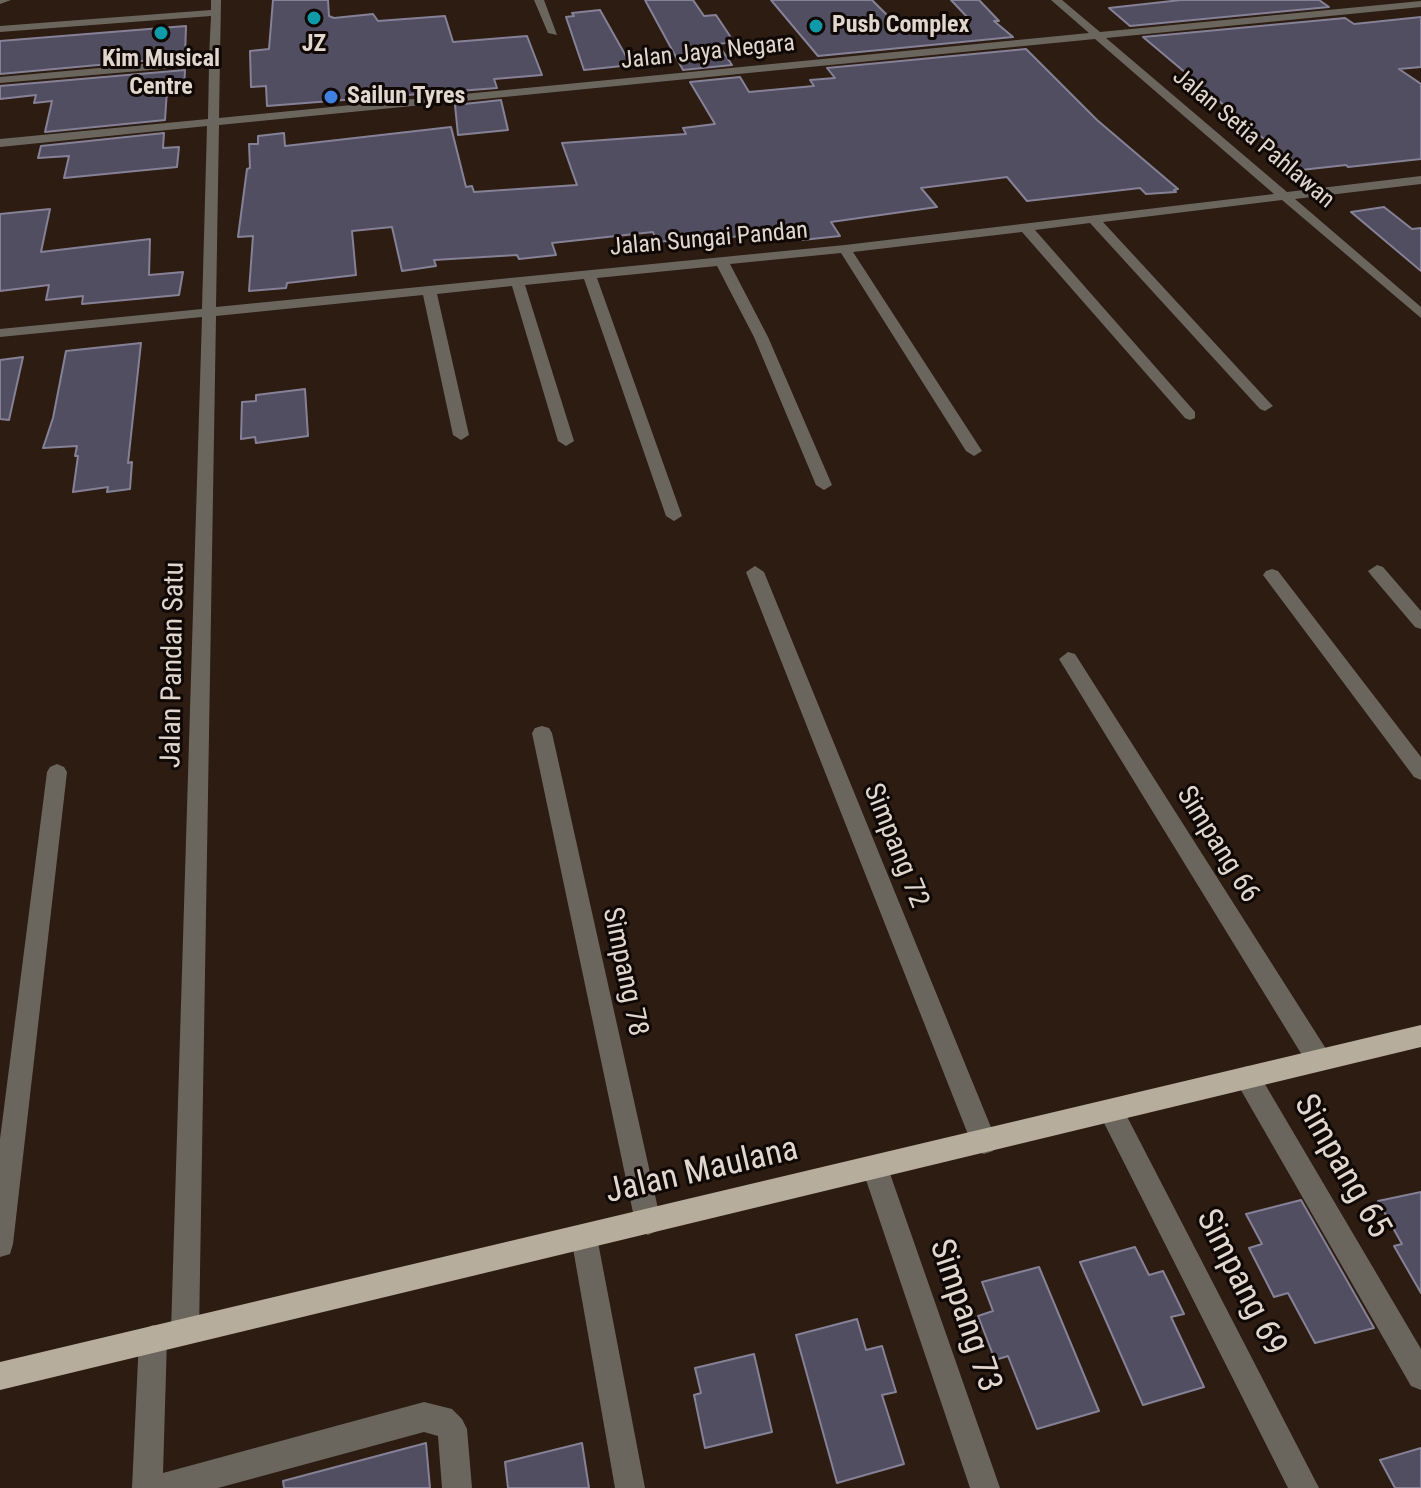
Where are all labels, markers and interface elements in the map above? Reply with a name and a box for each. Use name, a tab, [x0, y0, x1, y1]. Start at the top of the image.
marker: JZ	[305, 9, 323, 27]
place label: Pusb Complex	[832, 12, 969, 40]
marker: Pusb Complex	[807, 17, 825, 35]
marker: Kim Musical Centre	[152, 24, 170, 42]
street label: Jalan Jaya Negara	[620, 30, 796, 76]
place label: JZ	[302, 31, 326, 59]
place label: Kim Musical Centre	[102, 46, 220, 102]
street label: Jalan Setia Pahlawan	[1166, 63, 1340, 215]
place label: Sailun Tyres	[347, 83, 465, 111]
marker: Sailun Tyres	[322, 88, 340, 106]
street label: Jalan Sungai Pandan	[609, 217, 809, 263]
street label: Jalan Pandan Satu	[155, 562, 193, 768]
street label: Simpang 72	[855, 779, 935, 913]
street label: Simpang 66	[1168, 781, 1266, 909]
street label: Simpang 78	[594, 905, 654, 1039]
street label: Simpang 65	[1284, 1088, 1398, 1246]
street label: Jalan Maulana	[602, 1130, 802, 1214]
street label: Simpang 69	[1186, 1203, 1294, 1363]
street label: Simpang 73	[919, 1234, 1009, 1398]

